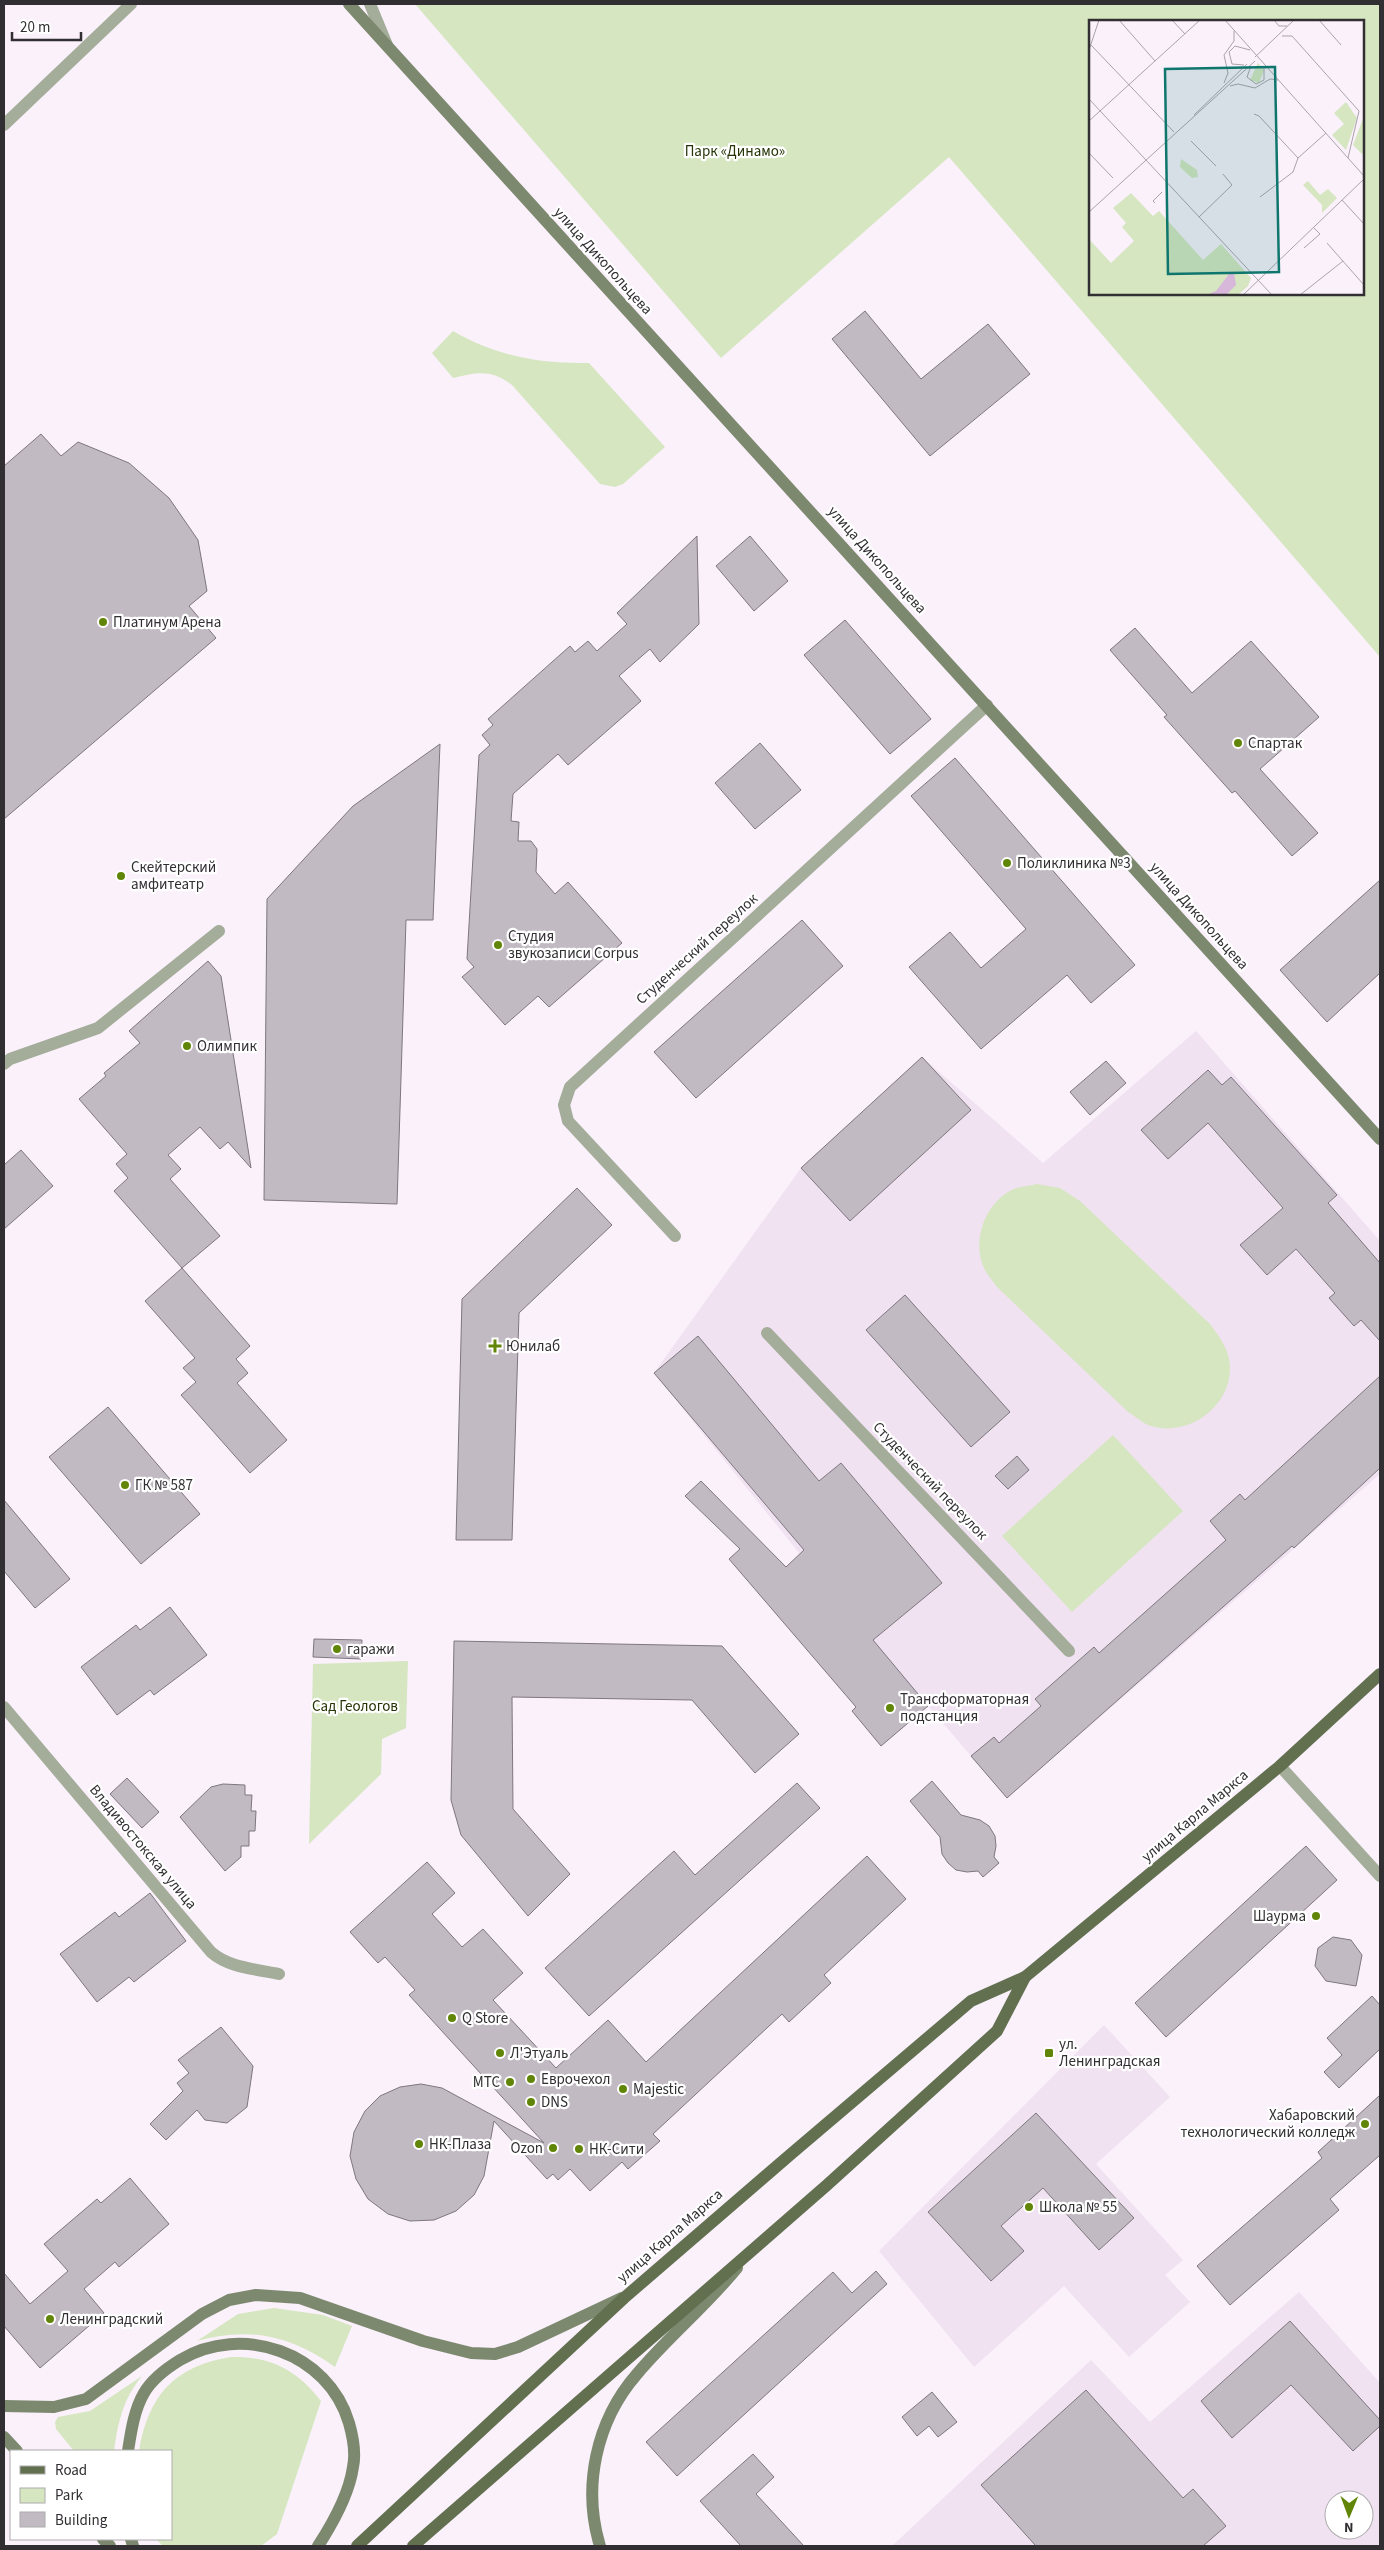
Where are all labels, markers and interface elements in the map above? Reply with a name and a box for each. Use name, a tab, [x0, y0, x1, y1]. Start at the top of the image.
scale bar	[12, 10, 81, 42]
text: 20 m	[20, 17, 50, 38]
inset map	[1089, 20, 1364, 295]
park label: Парк «Динамо»	[685, 141, 785, 162]
street label: улица Дикопольцева	[549, 202, 657, 320]
street label: улица Дикопольцева	[823, 501, 931, 619]
place label: Платинум Арена	[113, 612, 221, 633]
marker: Платинум Арена	[97, 616, 109, 628]
place label: Спартак	[1248, 733, 1303, 754]
marker: Спартак	[1232, 737, 1244, 749]
place label: Поликлиника №3	[1017, 853, 1131, 874]
place label: Скейтерский амфитеатр	[131, 857, 216, 895]
marker: Поликлиника №3	[1001, 857, 1013, 869]
street label: улица Дикопольцева	[1145, 857, 1253, 975]
marker: Скейтерский амфитеатр	[115, 870, 127, 882]
street label: Студенческий переулок	[632, 888, 763, 1009]
place label: Студия звукозаписи Corpus	[508, 926, 639, 964]
marker: Студия звукозаписи Corpus	[492, 939, 504, 951]
place label: Олимпик	[197, 1036, 258, 1057]
marker: Олимпик	[181, 1040, 193, 1052]
place label: Юнилаб	[506, 1336, 560, 1357]
marker: Юнилаб	[488, 1339, 502, 1353]
street label: Студенческий переулок	[868, 1417, 993, 1545]
place label: ГК № 587	[135, 1475, 193, 1496]
marker: ГК № 587	[119, 1479, 131, 1491]
place label: гаражи	[347, 1639, 395, 1660]
marker: гаражи	[331, 1643, 343, 1655]
place label: Трансформаторная подстанция	[900, 1689, 1029, 1727]
park label: Сад Геологов	[312, 1696, 398, 1717]
marker: Трансформаторная подстанция	[884, 1702, 896, 1714]
street label: улица Карла Маркса	[1137, 1765, 1253, 1867]
street label: Владивостокская улица	[85, 1780, 201, 1914]
place label: Шаурма	[1253, 1906, 1306, 1927]
marker: Шаурма	[1310, 1910, 1322, 1922]
place label: Q Store	[462, 2008, 508, 2029]
marker: Q Store	[446, 2012, 458, 2024]
place label: ул. Ленинградская	[1059, 2034, 1160, 2072]
place label: Л'Этуаль	[510, 2043, 568, 2064]
marker: Л'Этуаль	[494, 2047, 506, 2059]
marker: ул. Ленинградская	[1043, 2047, 1055, 2059]
place label: Еврочехол	[541, 2069, 611, 2090]
place label: МТС	[473, 2072, 500, 2093]
marker: Еврочехол	[525, 2073, 537, 2085]
marker: МТС	[504, 2076, 516, 2088]
place label: Majestic	[633, 2079, 684, 2100]
marker: Majestic	[617, 2083, 629, 2095]
place label: DNS	[541, 2092, 568, 2113]
marker: DNS	[525, 2096, 537, 2108]
place label: Хабаровский технологический колледж	[1181, 2105, 1356, 2143]
marker: Хабаровский технологический колледж	[1359, 2118, 1371, 2130]
place label: НК-Плаза	[429, 2134, 491, 2155]
marker: НК-Плаза	[413, 2138, 425, 2150]
place label: Ozon	[511, 2138, 543, 2159]
place label: НК-Сити	[589, 2139, 644, 2160]
marker: Ozon	[547, 2142, 559, 2154]
marker: НК-Сити	[573, 2143, 585, 2155]
street label: улица Карла Маркса	[613, 2184, 727, 2288]
place label: Школа № 55	[1039, 2197, 1117, 2218]
marker: Школа № 55	[1023, 2201, 1035, 2213]
place label: Ленинградский	[60, 2309, 163, 2330]
marker: Ленинградский	[44, 2313, 56, 2325]
legend	[10, 2450, 172, 2540]
text: Road	[55, 2460, 87, 2481]
text: Park	[55, 2485, 84, 2506]
north arrow	[1324, 2490, 1374, 2540]
text: Building	[55, 2510, 108, 2531]
text: N	[1344, 2517, 1354, 2537]

